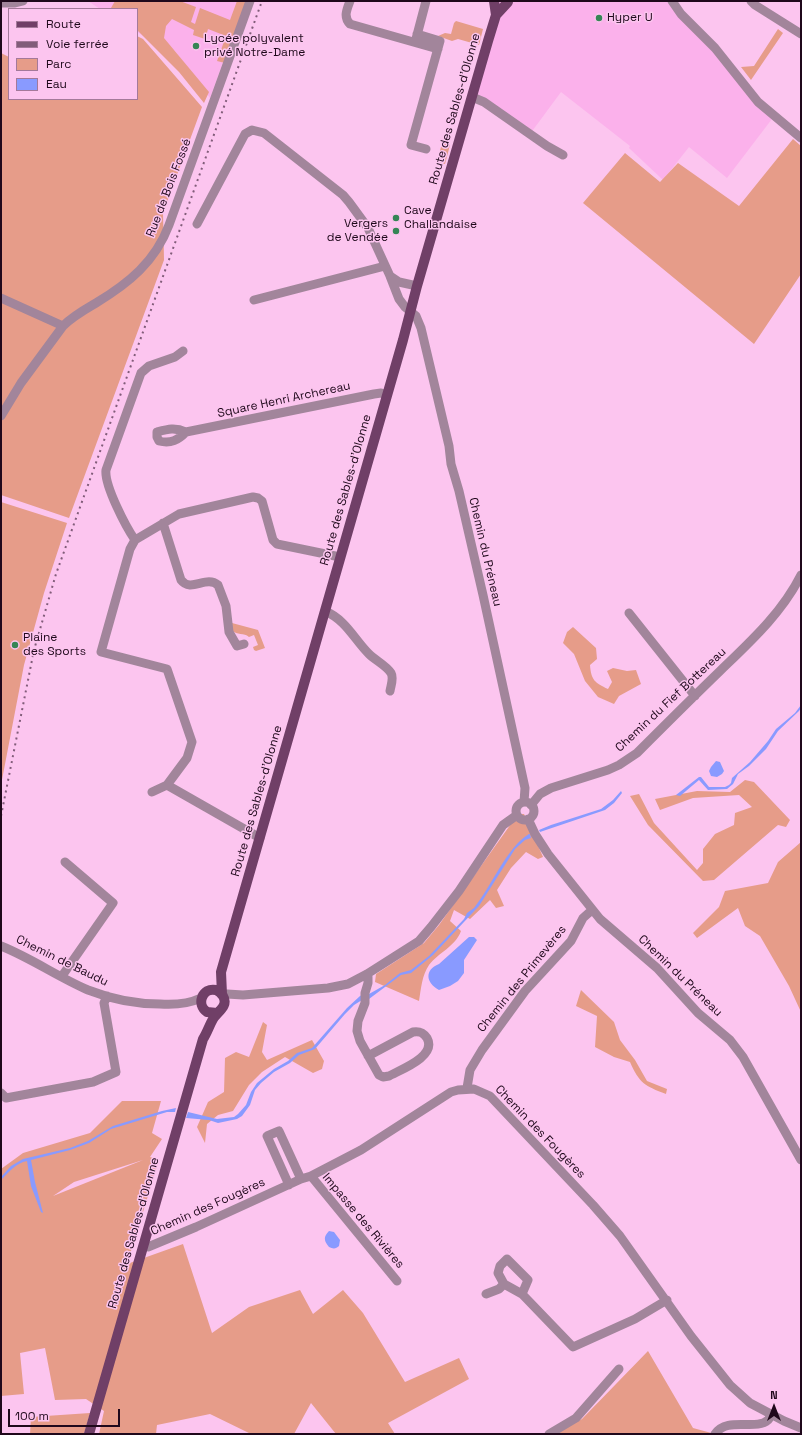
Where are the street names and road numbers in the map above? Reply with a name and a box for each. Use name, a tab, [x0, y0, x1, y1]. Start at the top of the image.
street label: Route des Sables-d'Olonne	[426, 32, 484, 186]
street label: Rue de Bois Fossé	[144, 137, 194, 239]
street label: Square Henri Archereau	[216, 379, 352, 421]
street label: Route des Sables-d'Olonne	[317, 413, 375, 567]
street label: Chemin du Préneau	[465, 496, 505, 608]
street label: Chemin du Fief Bottereau	[613, 645, 729, 755]
street label: Route des Sables-d'Olonne	[228, 724, 286, 878]
street label: Chemin des Primevères	[475, 923, 569, 1035]
street label: Chemin de Baudu	[14, 932, 110, 990]
street label: Chemin du Préneau	[635, 932, 725, 1020]
street label: Chemin des Fougères	[492, 1082, 588, 1182]
street label: Route des Sables-d'Olonne	[105, 1156, 163, 1310]
street label: Impasse des Rivières	[319, 1171, 407, 1271]
street label: Chemin des Fougères	[149, 1175, 267, 1239]

